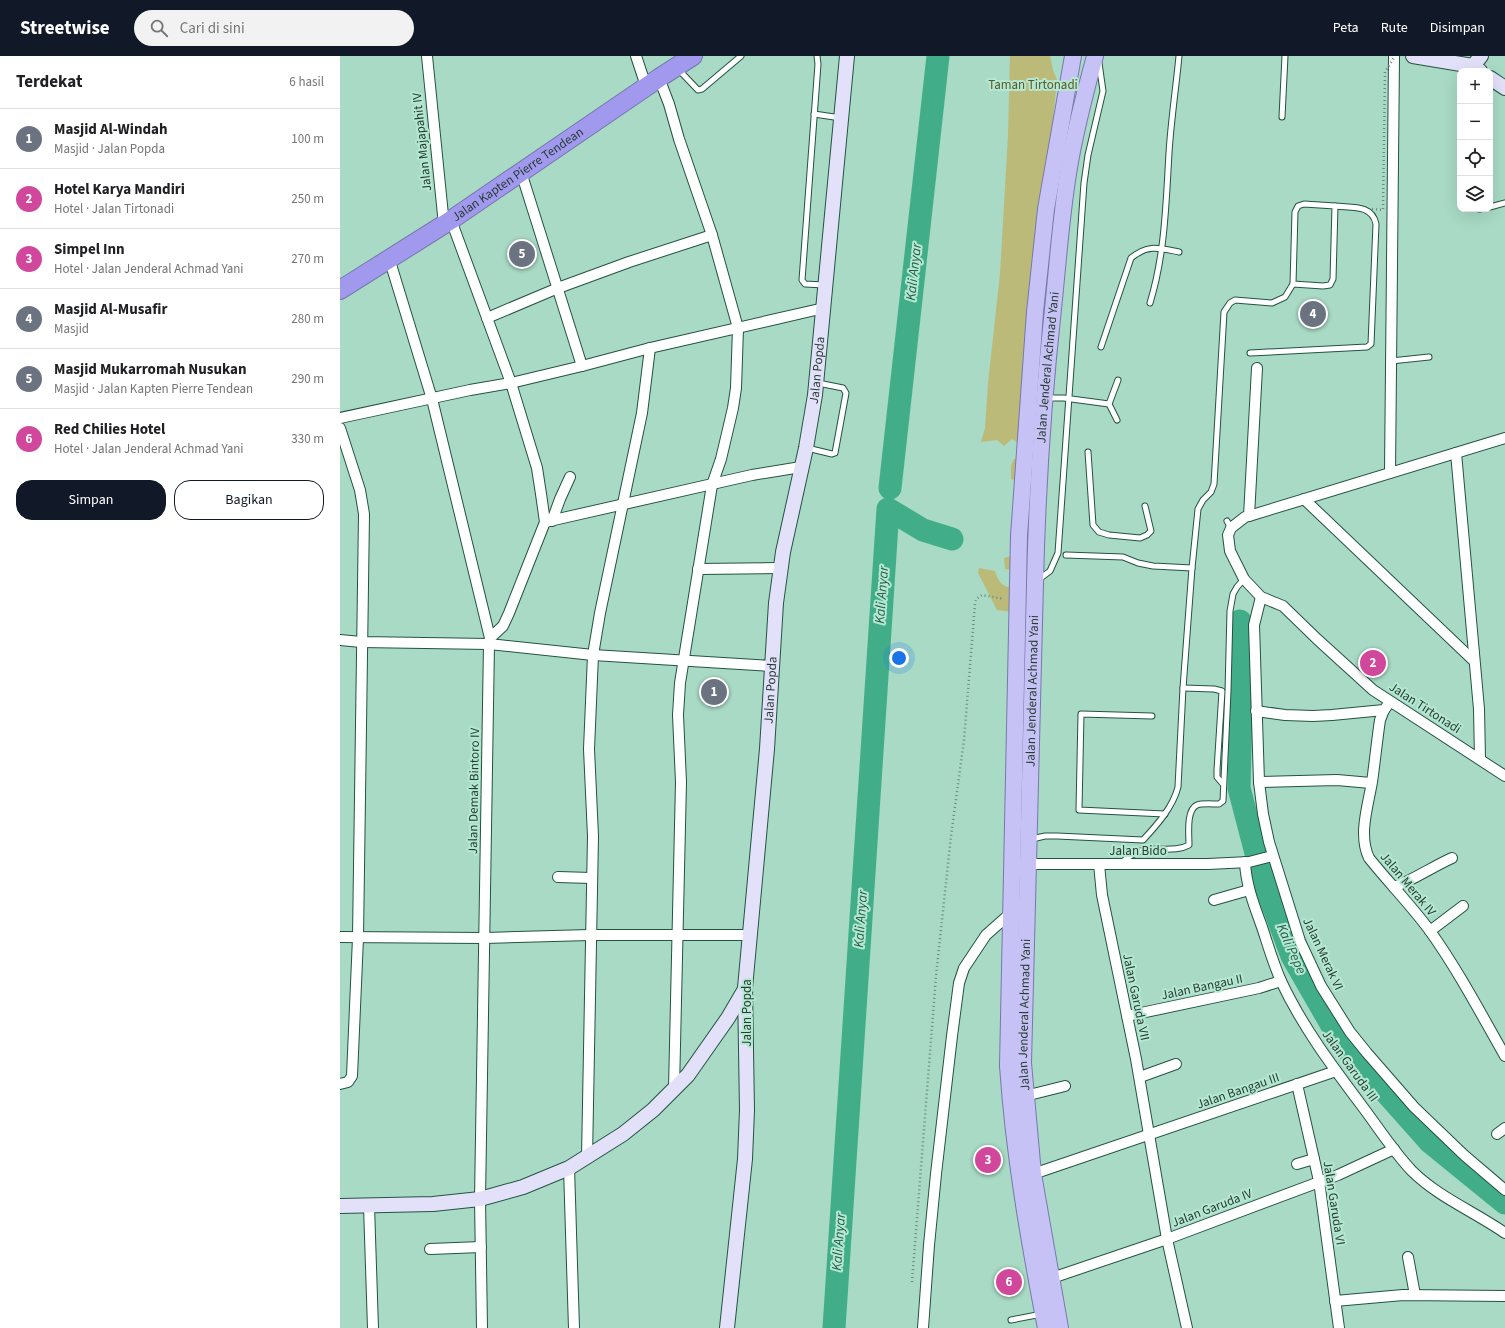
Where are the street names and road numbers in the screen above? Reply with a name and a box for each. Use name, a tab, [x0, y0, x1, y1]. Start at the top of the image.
street label: Jalan Majapahit IV	[408, 91, 436, 192]
street label: Jalan Kapten Pierre Tendean	[448, 123, 587, 226]
street label: Jalan Jenderal Achmad Yani	[1032, 291, 1064, 444]
street label: Jalan Popda	[805, 336, 829, 405]
street label: Jalan Jenderal Achmad Yani	[1021, 615, 1043, 767]
street label: Jalan Popda	[760, 656, 782, 724]
street label: Jalan Tirtonadi	[1386, 678, 1464, 738]
street label: Jalan Demak Bintoro IV	[464, 727, 484, 854]
street label: Jalan Bido	[1109, 842, 1167, 860]
street label: Jalan Merak IV	[1376, 848, 1440, 920]
street label: Jalan Merak VI	[1298, 915, 1348, 993]
street label: Jalan Jenderal Achmad Yani	[1014, 939, 1035, 1092]
street label: Jalan Garuda VII	[1118, 952, 1154, 1042]
street label: Jalan Bangau II	[1159, 970, 1245, 1004]
street label: Jalan Popda	[738, 979, 756, 1047]
street label: Jalan Garuda III	[1318, 1026, 1382, 1106]
street label: Jalan Bangau III	[1194, 1068, 1282, 1114]
street label: Jalan Garuda VI	[1318, 1160, 1350, 1246]
street label: Jalan Garuda IV	[1169, 1184, 1255, 1232]

